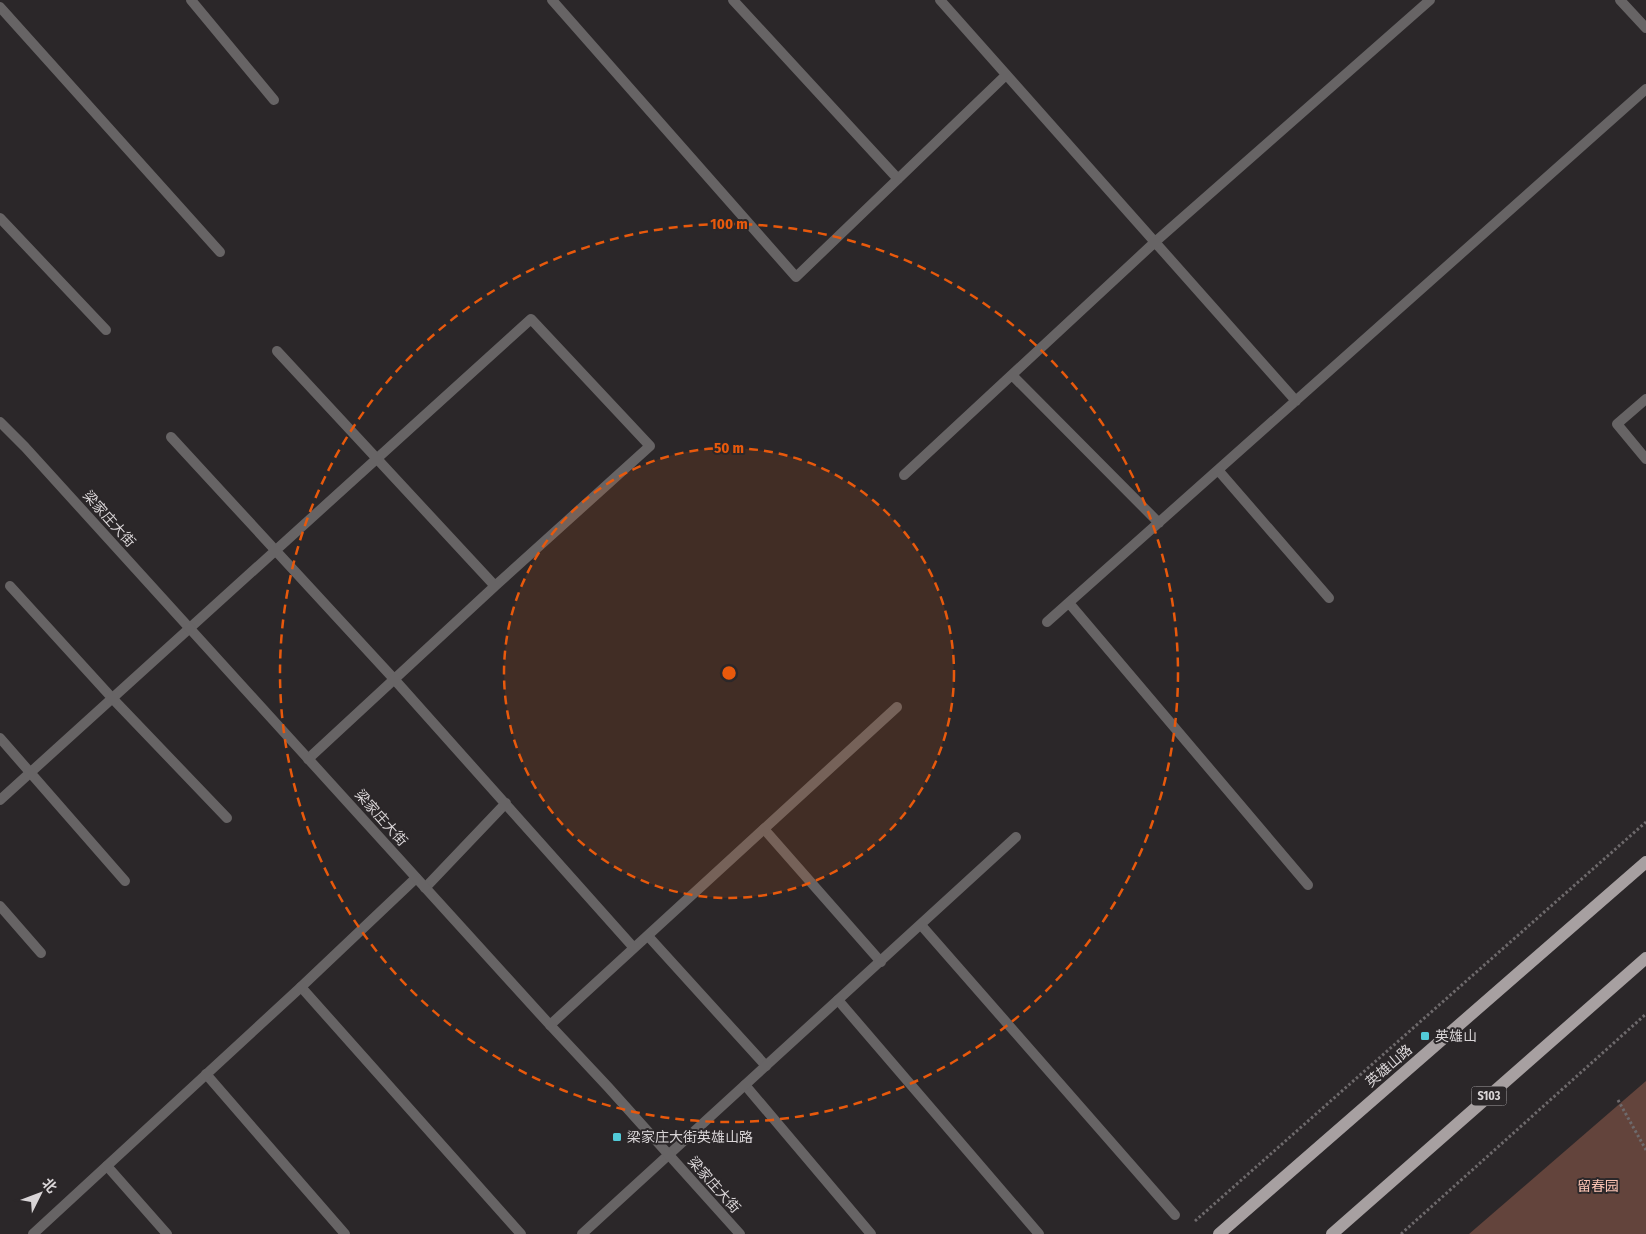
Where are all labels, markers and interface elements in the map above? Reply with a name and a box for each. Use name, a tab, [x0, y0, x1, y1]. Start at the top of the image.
text: 100 m	[710, 215, 748, 233]
text: 50 m	[714, 439, 744, 457]
street label: 梁家庄大街	[79, 487, 139, 551]
centre of rings	[720, 664, 738, 682]
street label: 梁家庄大街	[351, 786, 411, 850]
place label: 英雄山	[1435, 1028, 1477, 1045]
marker: 英雄山	[1419, 1030, 1431, 1042]
street label: 英雄山路	[1362, 1041, 1416, 1091]
road number: S103	[1472, 1086, 1506, 1106]
place label: 梁家庄大街英雄山路	[627, 1129, 753, 1146]
marker: 梁家庄大街英雄山路	[611, 1131, 623, 1143]
street label: 梁家庄大街	[684, 1153, 744, 1217]
north arrow	[15, 1169, 65, 1219]
text: 北	[38, 1175, 60, 1197]
park label: 留春园	[1577, 1178, 1619, 1195]

